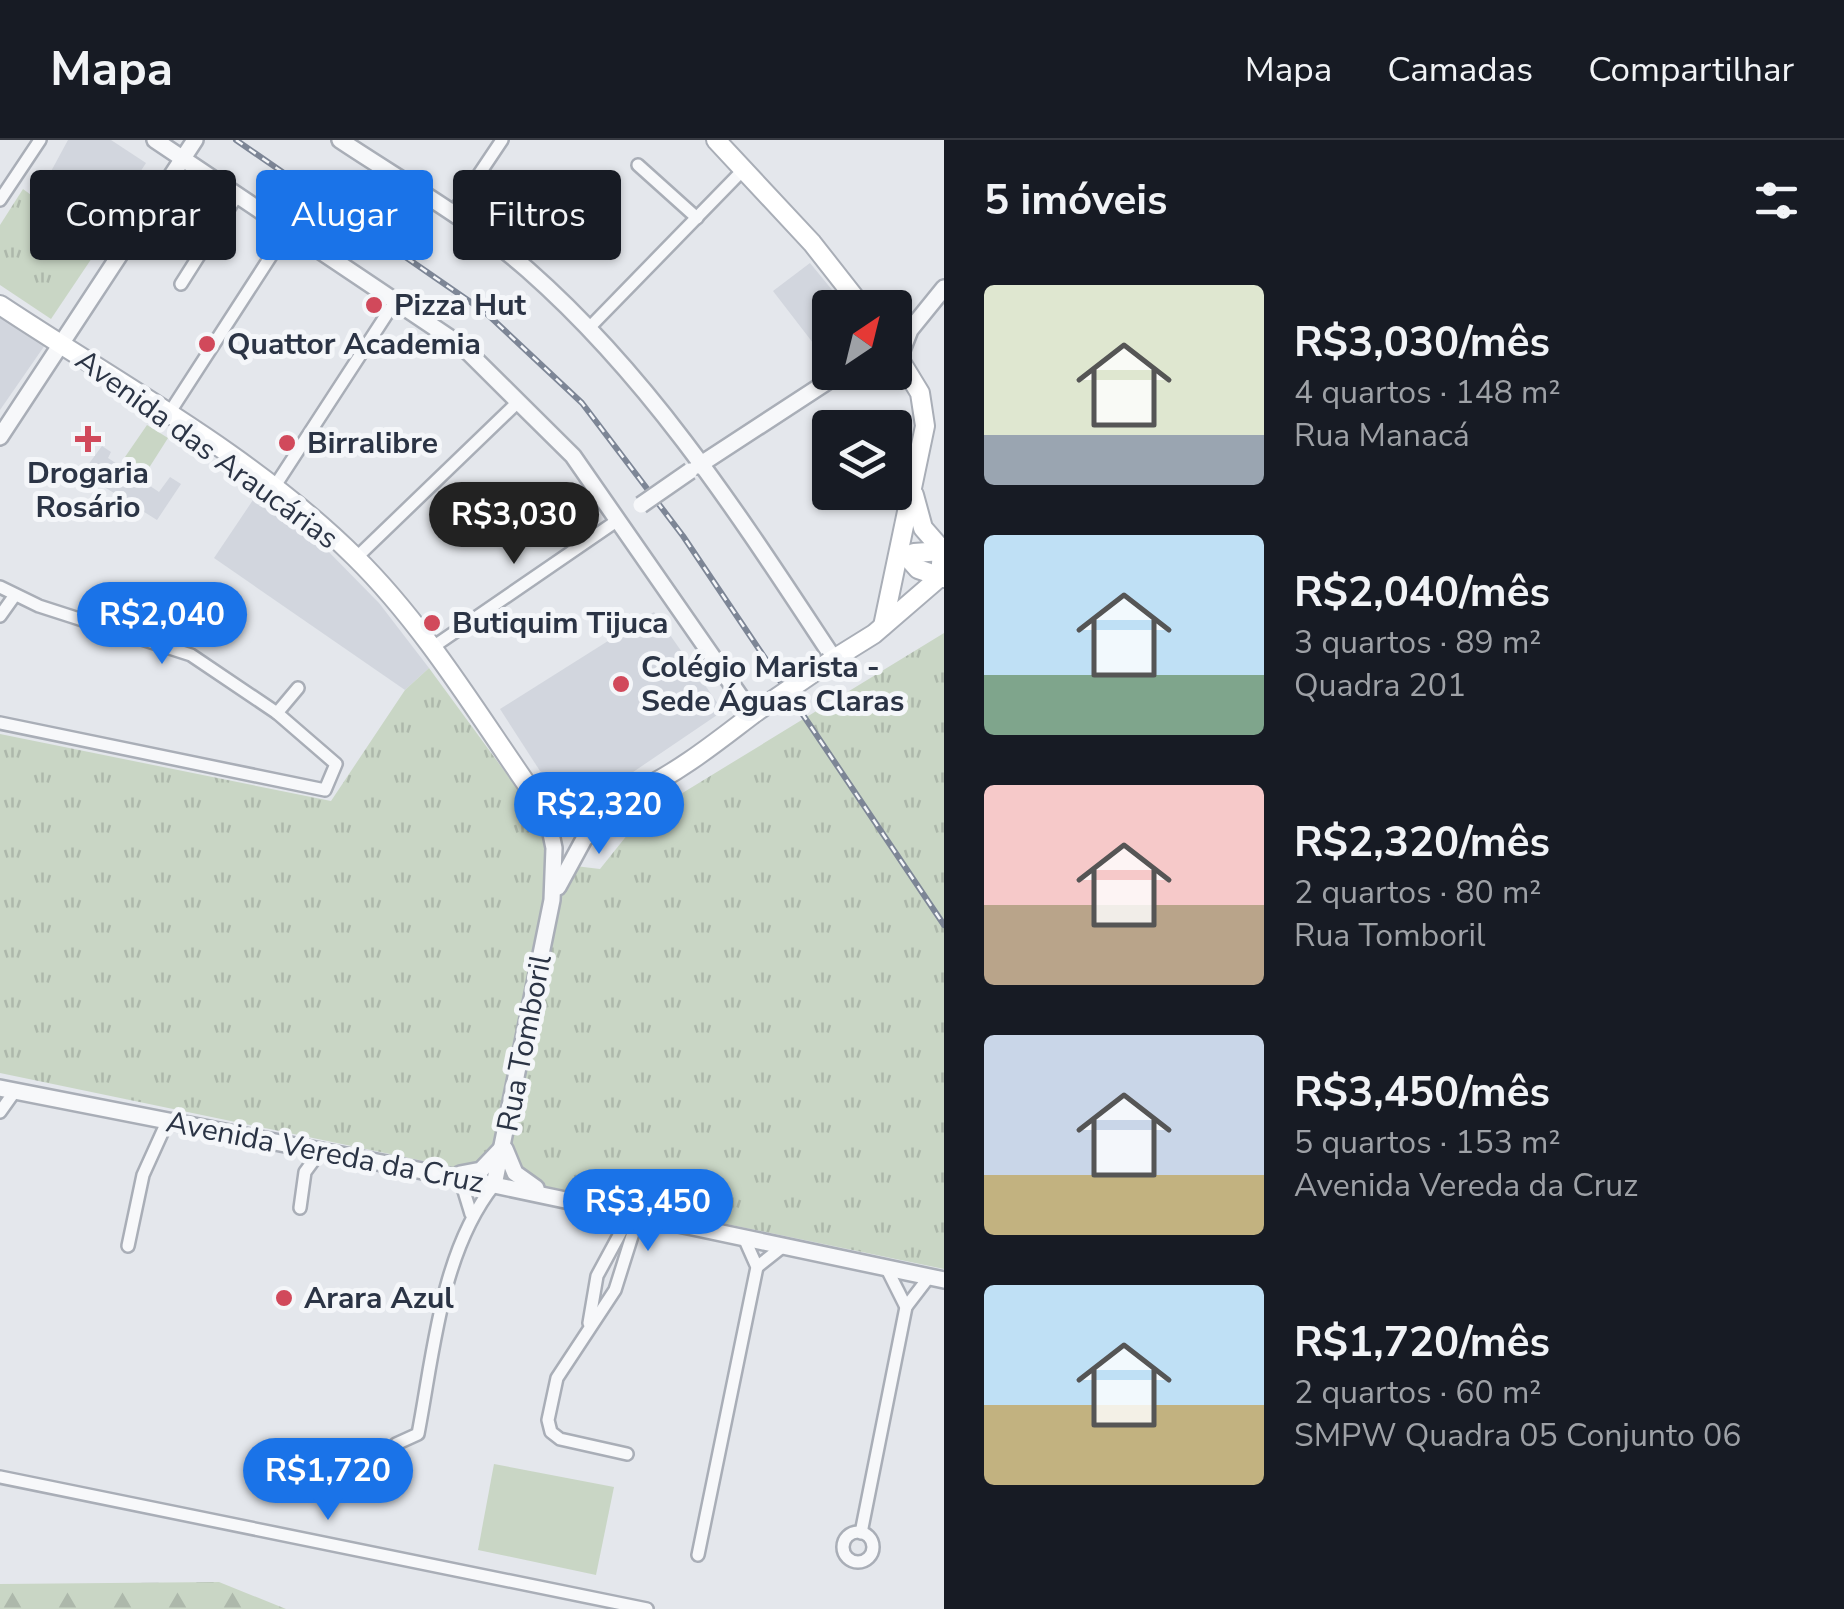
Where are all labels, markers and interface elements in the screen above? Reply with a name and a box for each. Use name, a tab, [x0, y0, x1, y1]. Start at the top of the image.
text: Mapa	[50, 36, 173, 102]
text: Mapa	[1245, 46, 1332, 93]
text: Camadas	[1387, 46, 1533, 93]
text: Compartilhar	[1588, 46, 1794, 93]
chip: Comprar	[30, 170, 236, 260]
chip: Alugar	[256, 170, 433, 260]
chip: Filtros	[453, 170, 621, 260]
text: 5 imóveis	[984, 172, 1168, 229]
icon: filters	[1749, 173, 1804, 228]
place label: Pizza Hut	[394, 285, 527, 326]
north arrow	[812, 290, 912, 390]
map controls	[812, 290, 912, 510]
marker: Pizza Hut	[363, 294, 385, 316]
text: R$3,030/mês	[1294, 314, 1550, 371]
place label: Quattor Academia	[227, 324, 481, 365]
icon: home	[1064, 325, 1184, 445]
marker: Quattor Academia	[196, 333, 218, 355]
street label: Avenida das Araucárias	[67, 340, 346, 559]
text: 4 quartos · 148 m²	[1294, 371, 1561, 414]
button: layers	[812, 410, 912, 510]
text: Rua Manacá	[1294, 414, 1470, 457]
place label: Birralibre	[307, 423, 438, 464]
marker: Drogaria Rosário	[77, 428, 99, 450]
marker: Birralibre	[276, 432, 298, 454]
place label: Drogaria Rosário	[27, 453, 149, 528]
pin: R$3,030	[422, 482, 606, 567]
text: R$3,030	[451, 493, 577, 536]
text: R$2,040/mês	[1294, 564, 1550, 621]
icon: home	[1064, 575, 1184, 695]
pin: R$2,040	[70, 582, 254, 667]
text: R$2,040	[99, 593, 225, 636]
place label: Butiquim Tijuca	[452, 603, 669, 644]
marker: Butiquim Tijuca	[421, 612, 443, 634]
text: 3 quartos · 89 m²	[1294, 621, 1541, 664]
place label: Colégio Marista - Sede Águas Claras	[641, 647, 904, 722]
text: Quadra 201	[1294, 664, 1466, 707]
marker: Colégio Marista - Sede Águas Claras	[610, 673, 632, 695]
pin: R$2,320	[507, 772, 691, 857]
text: R$2,320	[536, 783, 662, 826]
text: R$2,320/mês	[1294, 814, 1550, 871]
icon: home	[1064, 825, 1184, 945]
text: 2 quartos · 80 m²	[1294, 871, 1541, 914]
text: Rua Tomboril	[1294, 914, 1485, 957]
street label: Rua Tomboril	[487, 951, 562, 1135]
text: R$3,450/mês	[1294, 1064, 1550, 1121]
icon: home	[1064, 1075, 1184, 1195]
street label: Avenida Vereda da Cruz	[163, 1102, 487, 1203]
text: 5 quartos · 153 m²	[1294, 1121, 1561, 1164]
text: Avenida Vereda da Cruz	[1294, 1164, 1638, 1207]
pin: R$3,450	[556, 1169, 740, 1254]
text: R$3,450	[585, 1180, 711, 1223]
place label: Arara Azul	[304, 1278, 454, 1319]
marker: Arara Azul	[273, 1287, 295, 1309]
text: R$1,720/mês	[1294, 1314, 1550, 1371]
icon: home	[1064, 1325, 1184, 1445]
text: 2 quartos · 60 m²	[1294, 1371, 1541, 1414]
text: SMPW Quadra 05 Conjunto 06	[1294, 1414, 1742, 1457]
pin: R$1,720	[236, 1438, 420, 1523]
text: R$1,720	[265, 1449, 391, 1492]

